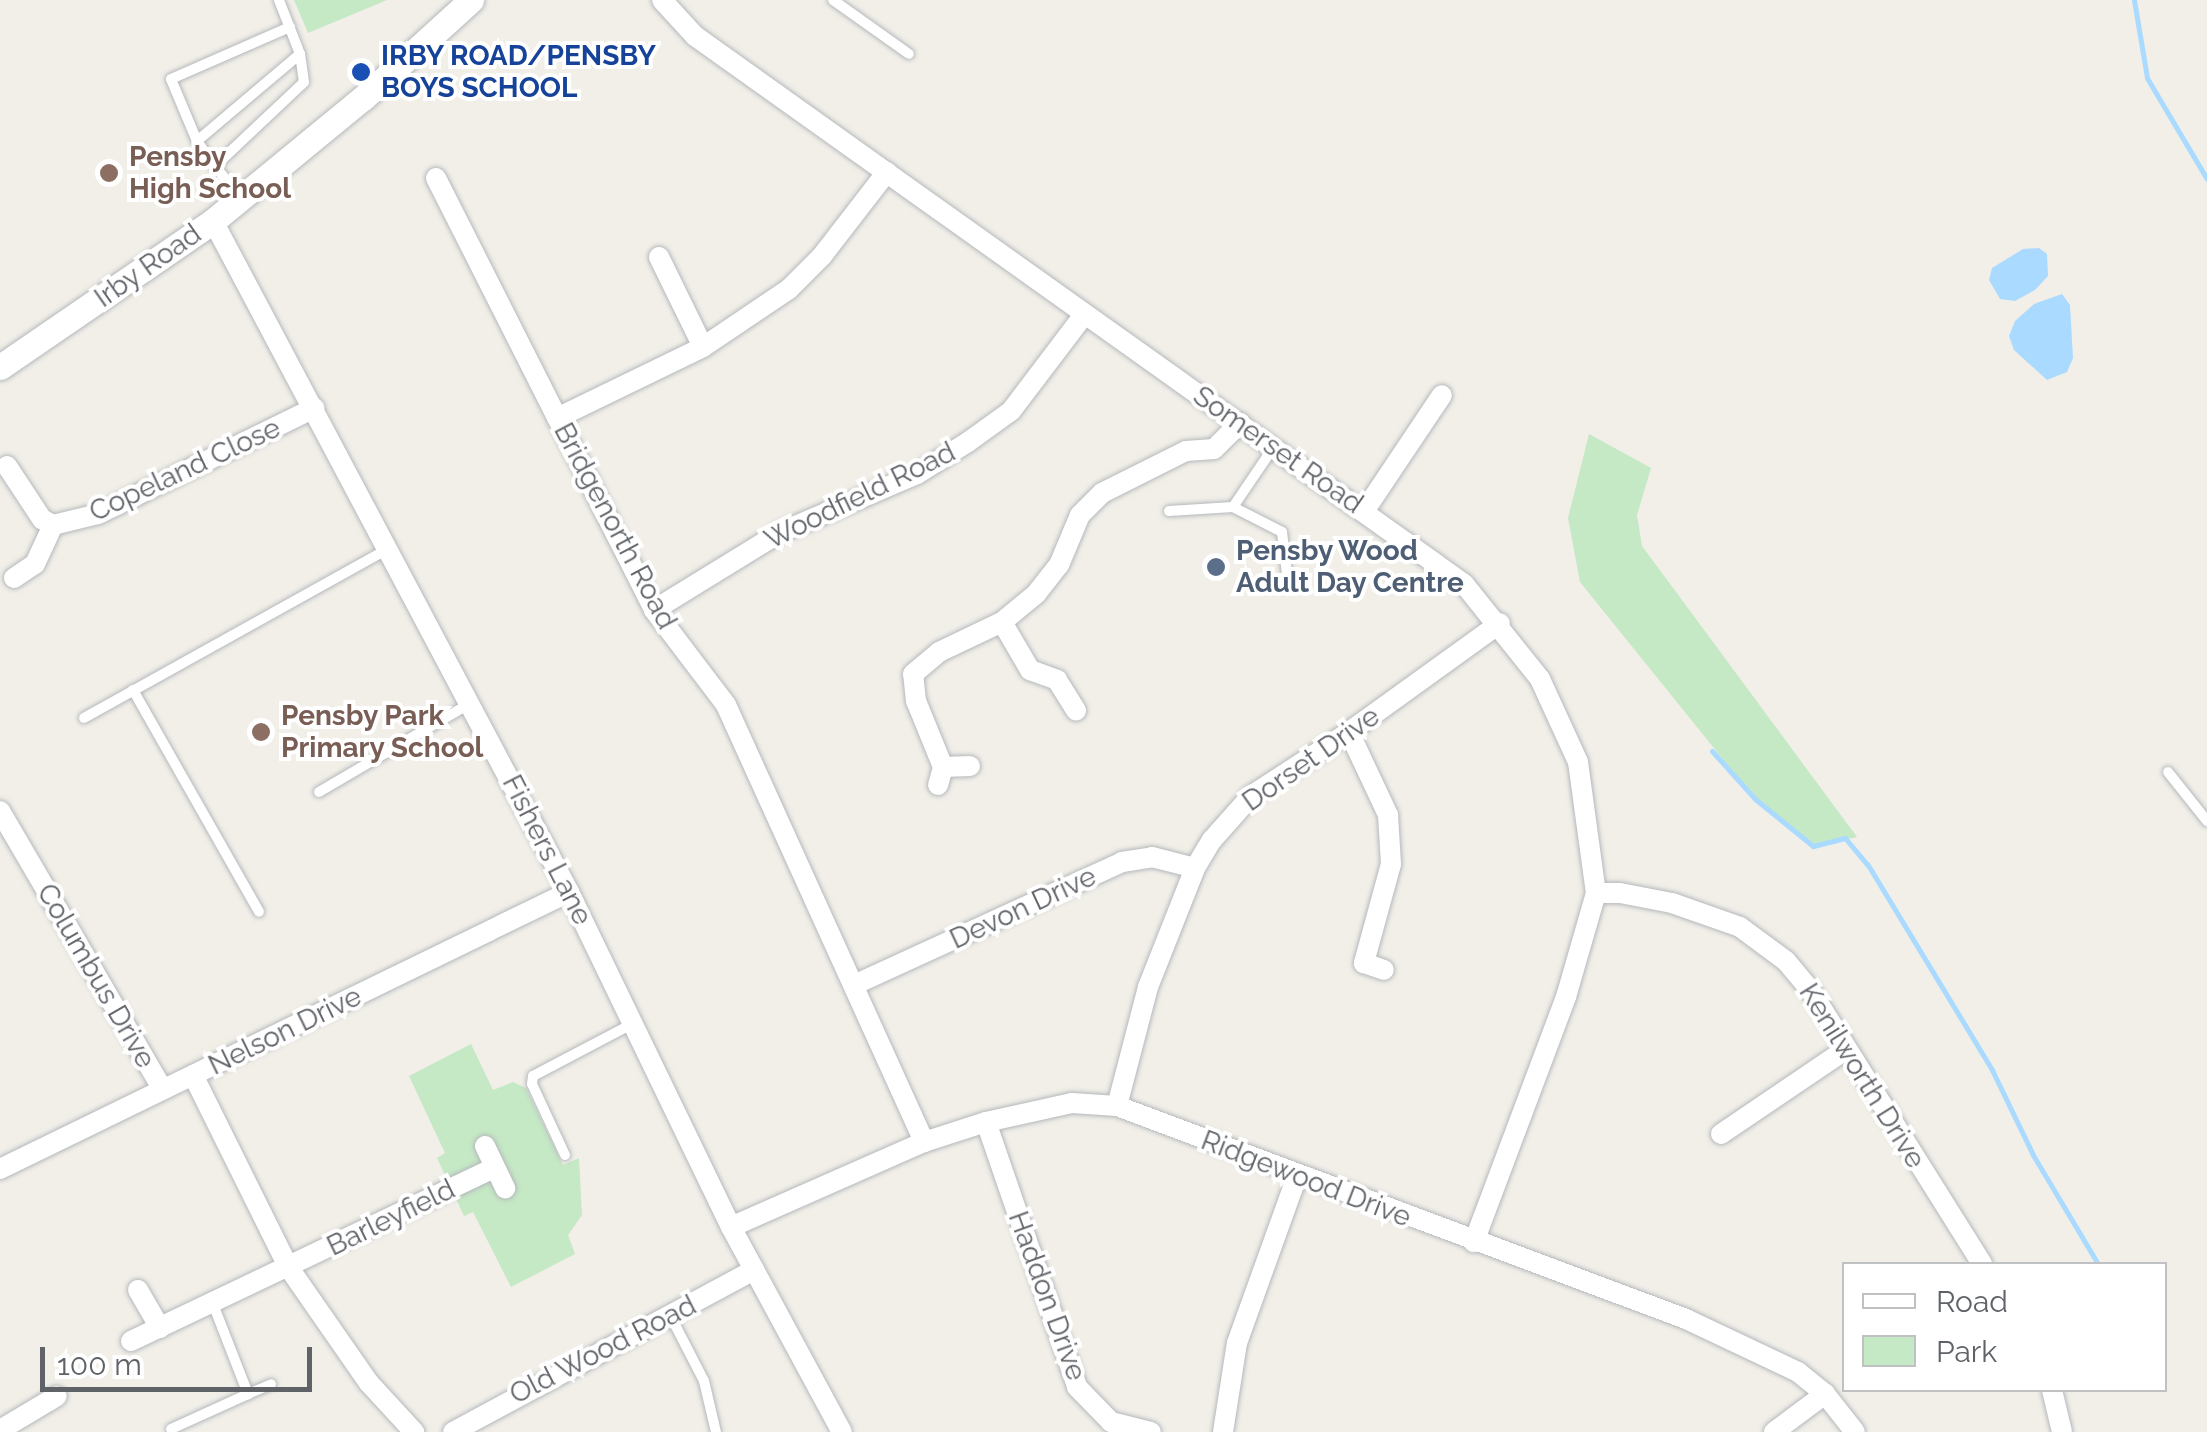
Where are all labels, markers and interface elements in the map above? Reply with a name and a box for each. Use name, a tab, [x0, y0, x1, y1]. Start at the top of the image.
place label: IRBY ROAD/PENSBY BOYS SCHOOL	[381, 39, 657, 105]
marker: IRBY ROAD/PENSBY BOYS SCHOOL	[350, 61, 372, 83]
place label: Pensby High School	[129, 140, 291, 206]
marker: Pensby High School	[98, 162, 120, 184]
street label: Irby Road	[88, 217, 208, 315]
street label: Somerset Road	[1187, 379, 1369, 521]
street label: Copeland Close	[84, 411, 286, 529]
street label: Bridgenorth Road	[547, 417, 683, 635]
street label: Woodfield Road	[759, 435, 961, 557]
place label: Pensby Wood Adult Day Centre	[1236, 534, 1464, 600]
marker: Pensby Wood Adult Day Centre	[1205, 556, 1227, 578]
place label: Pensby Park Primary School	[281, 699, 484, 765]
street label: Dorset Drive	[1236, 699, 1386, 819]
marker: Pensby Park Primary School	[250, 721, 272, 743]
street label: Fishers Lane	[495, 769, 599, 931]
street label: Devon Drive	[945, 860, 1101, 956]
street label: Columbus Drive	[30, 878, 162, 1074]
street label: Kenilworth Drive	[1792, 977, 1932, 1175]
street label: Nelson Drive	[203, 980, 367, 1082]
street label: Ridgewood Drive	[1196, 1124, 1416, 1234]
street label: Barleyfield	[322, 1173, 460, 1263]
street label: Haddon Drive	[1001, 1207, 1093, 1385]
legend	[1842, 1262, 2167, 1392]
text: Road	[1936, 1284, 2008, 1319]
street label: Old Wood Road	[504, 1288, 702, 1412]
scale bar	[45, 1327, 318, 1389]
text: Park	[1936, 1334, 1997, 1369]
text: 100 m	[57, 1347, 142, 1382]

